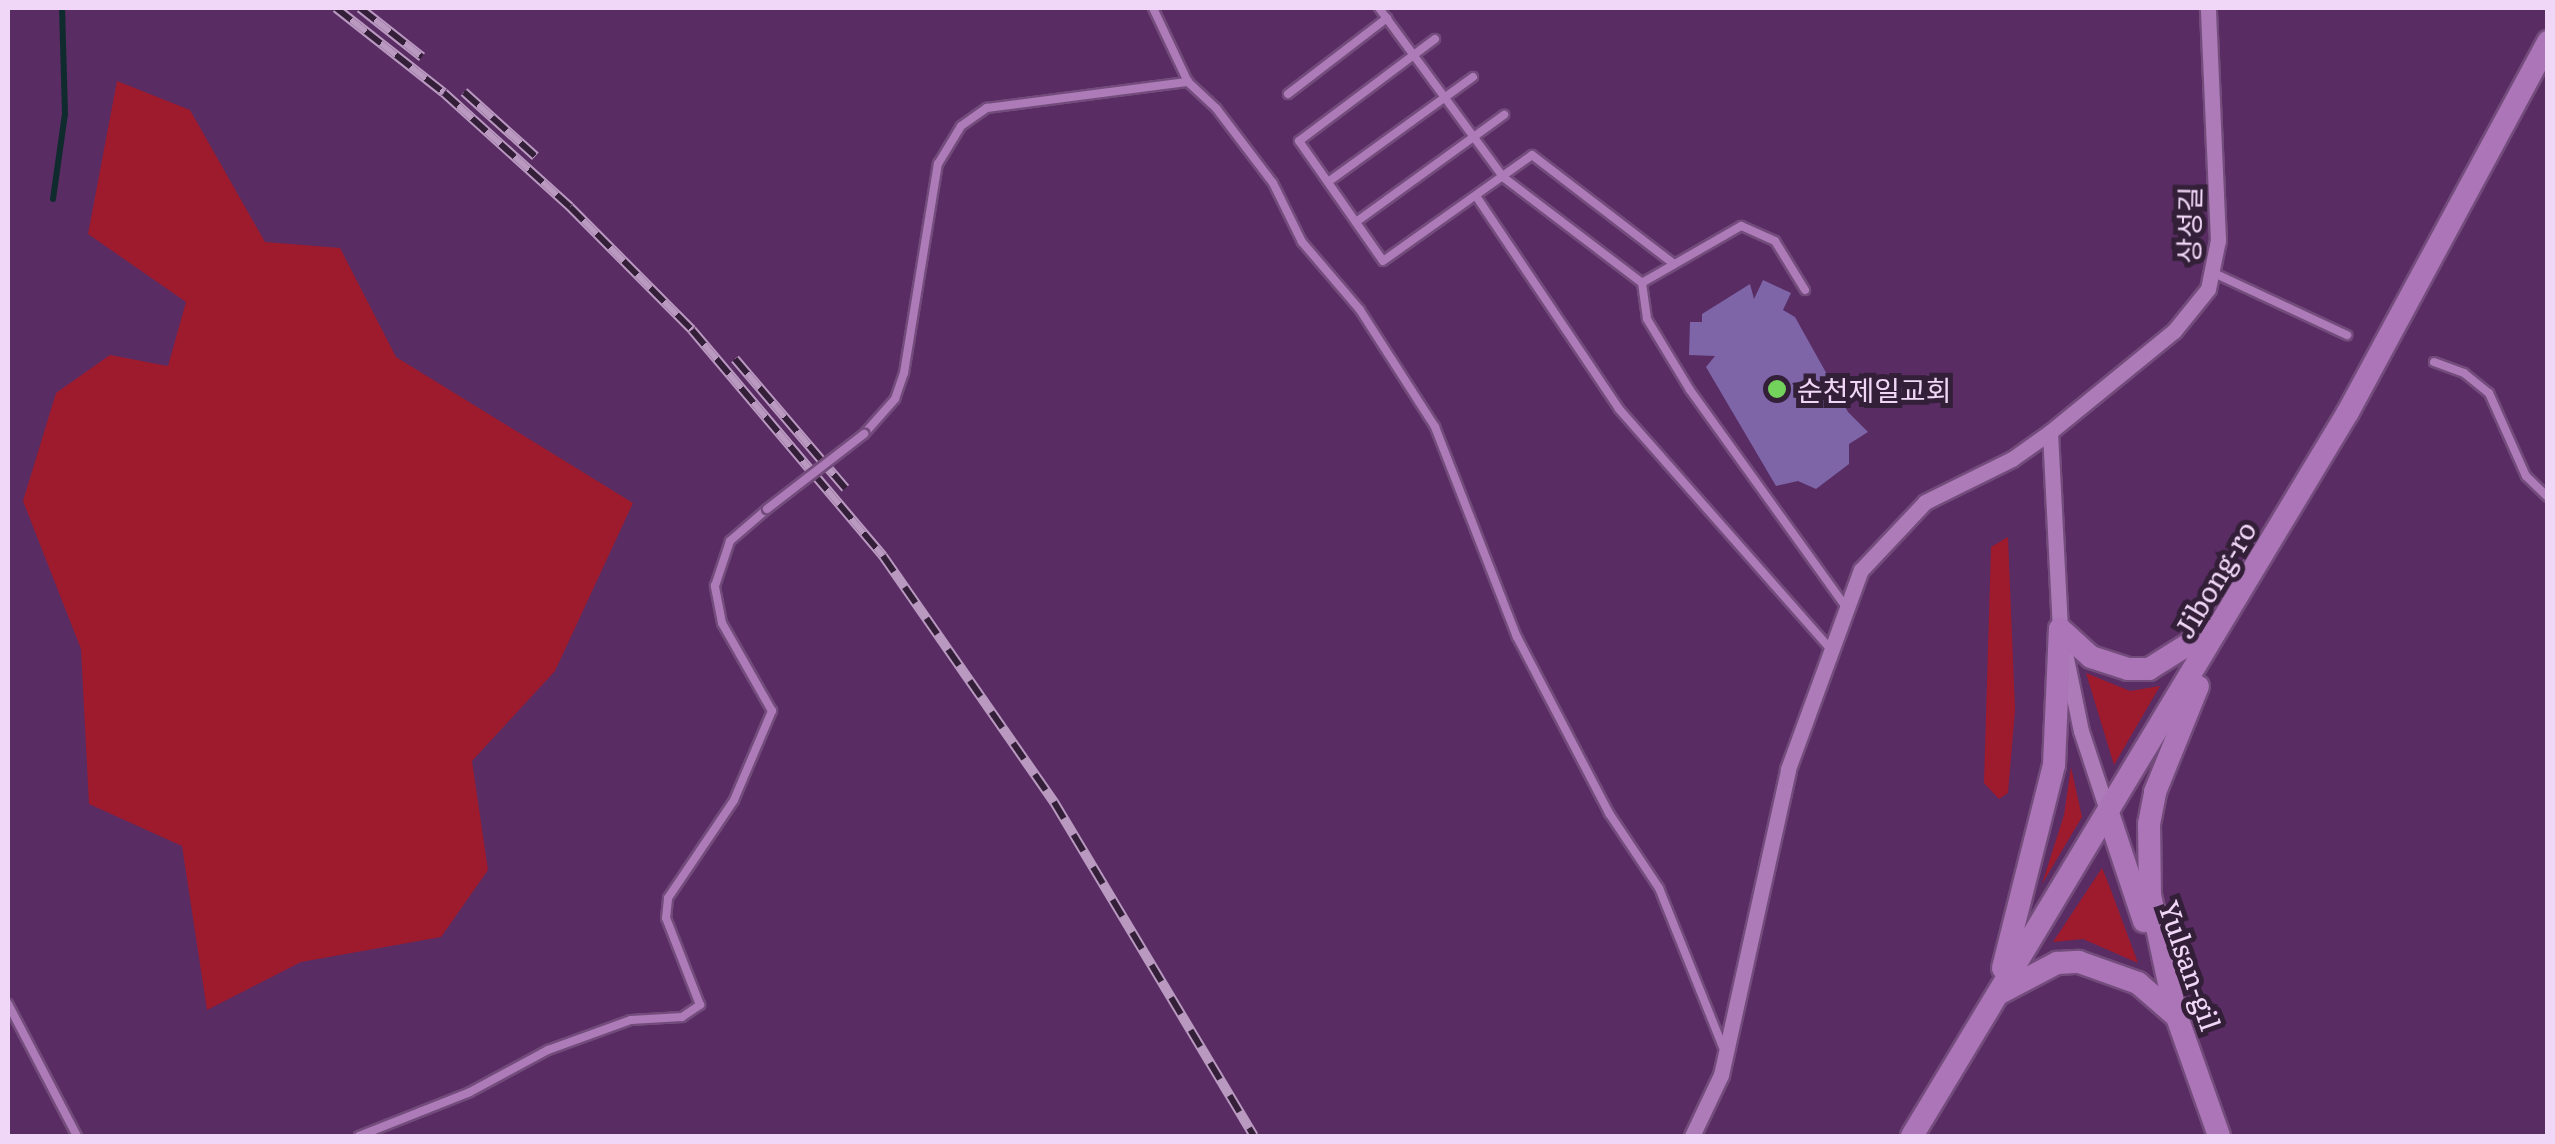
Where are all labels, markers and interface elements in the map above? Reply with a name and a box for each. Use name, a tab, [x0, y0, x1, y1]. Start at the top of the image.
street label: 상성길	[2171, 186, 2205, 264]
place label: 순천제일교회	[1797, 372, 1952, 406]
marker: 순천제일교회	[1766, 378, 1788, 400]
street label: Jibong-ro	[2166, 514, 2262, 644]
street label: Yulsan-gil	[2153, 896, 2229, 1034]

